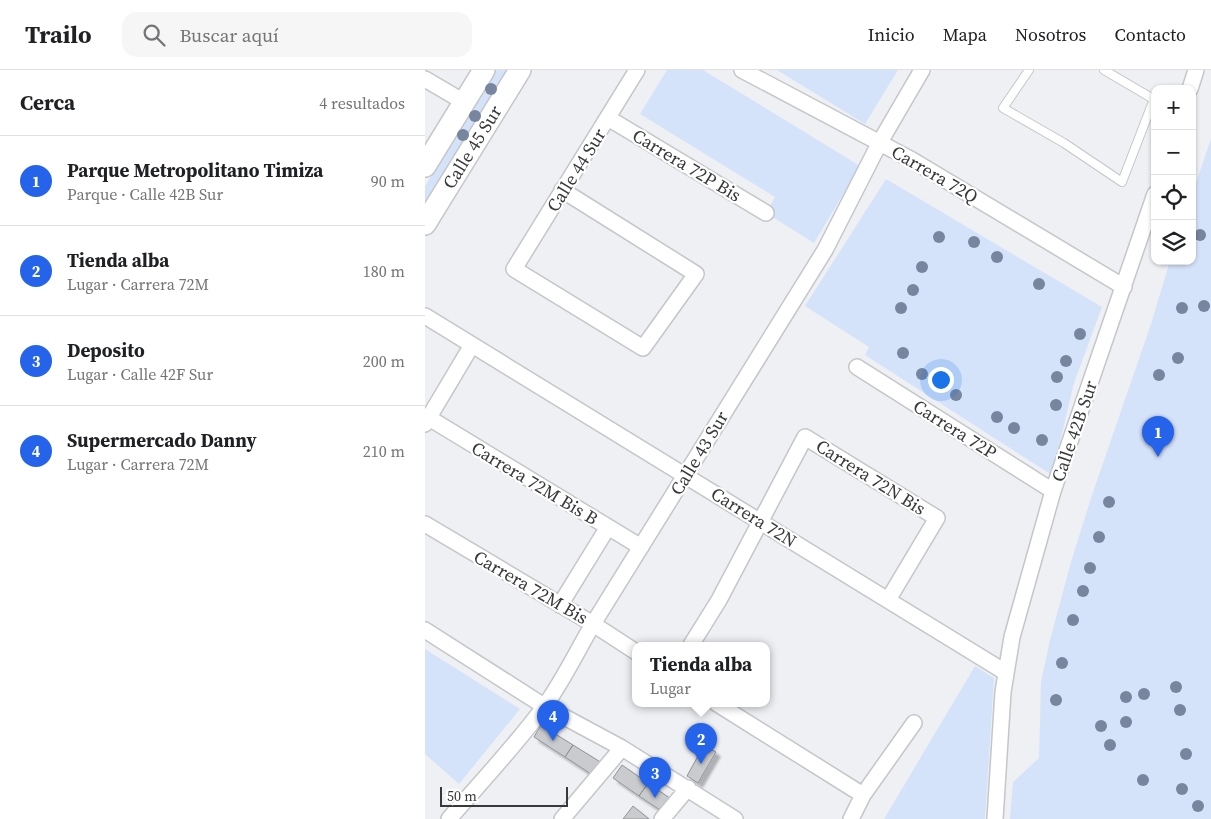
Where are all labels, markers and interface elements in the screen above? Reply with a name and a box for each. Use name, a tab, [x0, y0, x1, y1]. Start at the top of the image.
search box	[122, 12, 472, 57]
text: Trailo	[25, 18, 92, 51]
icon: search	[140, 21, 168, 49]
text: Buscar aquí	[180, 22, 279, 48]
text: Inicio	[868, 22, 915, 47]
text: Mapa	[943, 22, 987, 47]
text: Nosotros	[1015, 22, 1086, 47]
text: Contacto	[1114, 22, 1186, 47]
map controls	[1151, 85, 1196, 265]
button: +	[1151, 85, 1196, 130]
text: Cerca	[20, 88, 75, 117]
text: 4 resultados	[319, 92, 405, 114]
street label: Calle 45 Sur	[437, 100, 508, 193]
street label: Calle 44 Sur	[541, 123, 612, 216]
street label: Carrera 72P Bis	[628, 123, 746, 207]
button: −	[1151, 130, 1196, 175]
street label: Carrera 72Q	[887, 139, 983, 209]
text: Parque Metropolitano Timiza	[67, 157, 323, 183]
text: 1	[32, 170, 40, 192]
text: 90 m	[371, 170, 405, 192]
button: locate	[1151, 175, 1196, 220]
text: Parque · Calle 42B Sur	[67, 183, 223, 205]
button: layers	[1151, 220, 1196, 265]
text: Tienda alba	[67, 247, 169, 273]
text: 2	[32, 260, 40, 282]
text: 180 m	[363, 260, 405, 282]
text: Lugar · Carrera 72M	[67, 273, 209, 295]
text: Deposito	[67, 337, 145, 363]
text: 3	[32, 350, 40, 372]
text: 200 m	[363, 350, 405, 372]
text: Lugar · Calle 42F Sur	[67, 363, 213, 385]
your location	[928, 367, 954, 393]
street label: Calle 42B Sur	[1045, 377, 1103, 485]
street label: Carrera 72P	[908, 393, 1002, 465]
street label: Calle 43 Sur	[664, 406, 734, 500]
pin: 1	[1142, 416, 1174, 457]
text: Supermercado Danny	[67, 427, 257, 453]
street label: Carrera 72N Bis	[811, 433, 931, 521]
street label: Carrera 72M Bis B	[467, 435, 603, 531]
text: 4	[32, 440, 40, 462]
text: 210 m	[363, 440, 405, 462]
text: Lugar · Carrera 72M	[67, 453, 209, 475]
street label: Carrera 72N	[706, 481, 802, 553]
street label: Carrera 72M Bis	[469, 544, 593, 630]
popup	[632, 642, 770, 707]
text: Tienda alba	[650, 651, 752, 677]
text: Lugar	[650, 677, 691, 699]
pin: 4	[537, 700, 569, 741]
pin: 2	[685, 723, 717, 764]
pin: 3	[639, 757, 671, 798]
scale bar	[440, 784, 567, 807]
text: 50 m	[447, 786, 477, 806]

